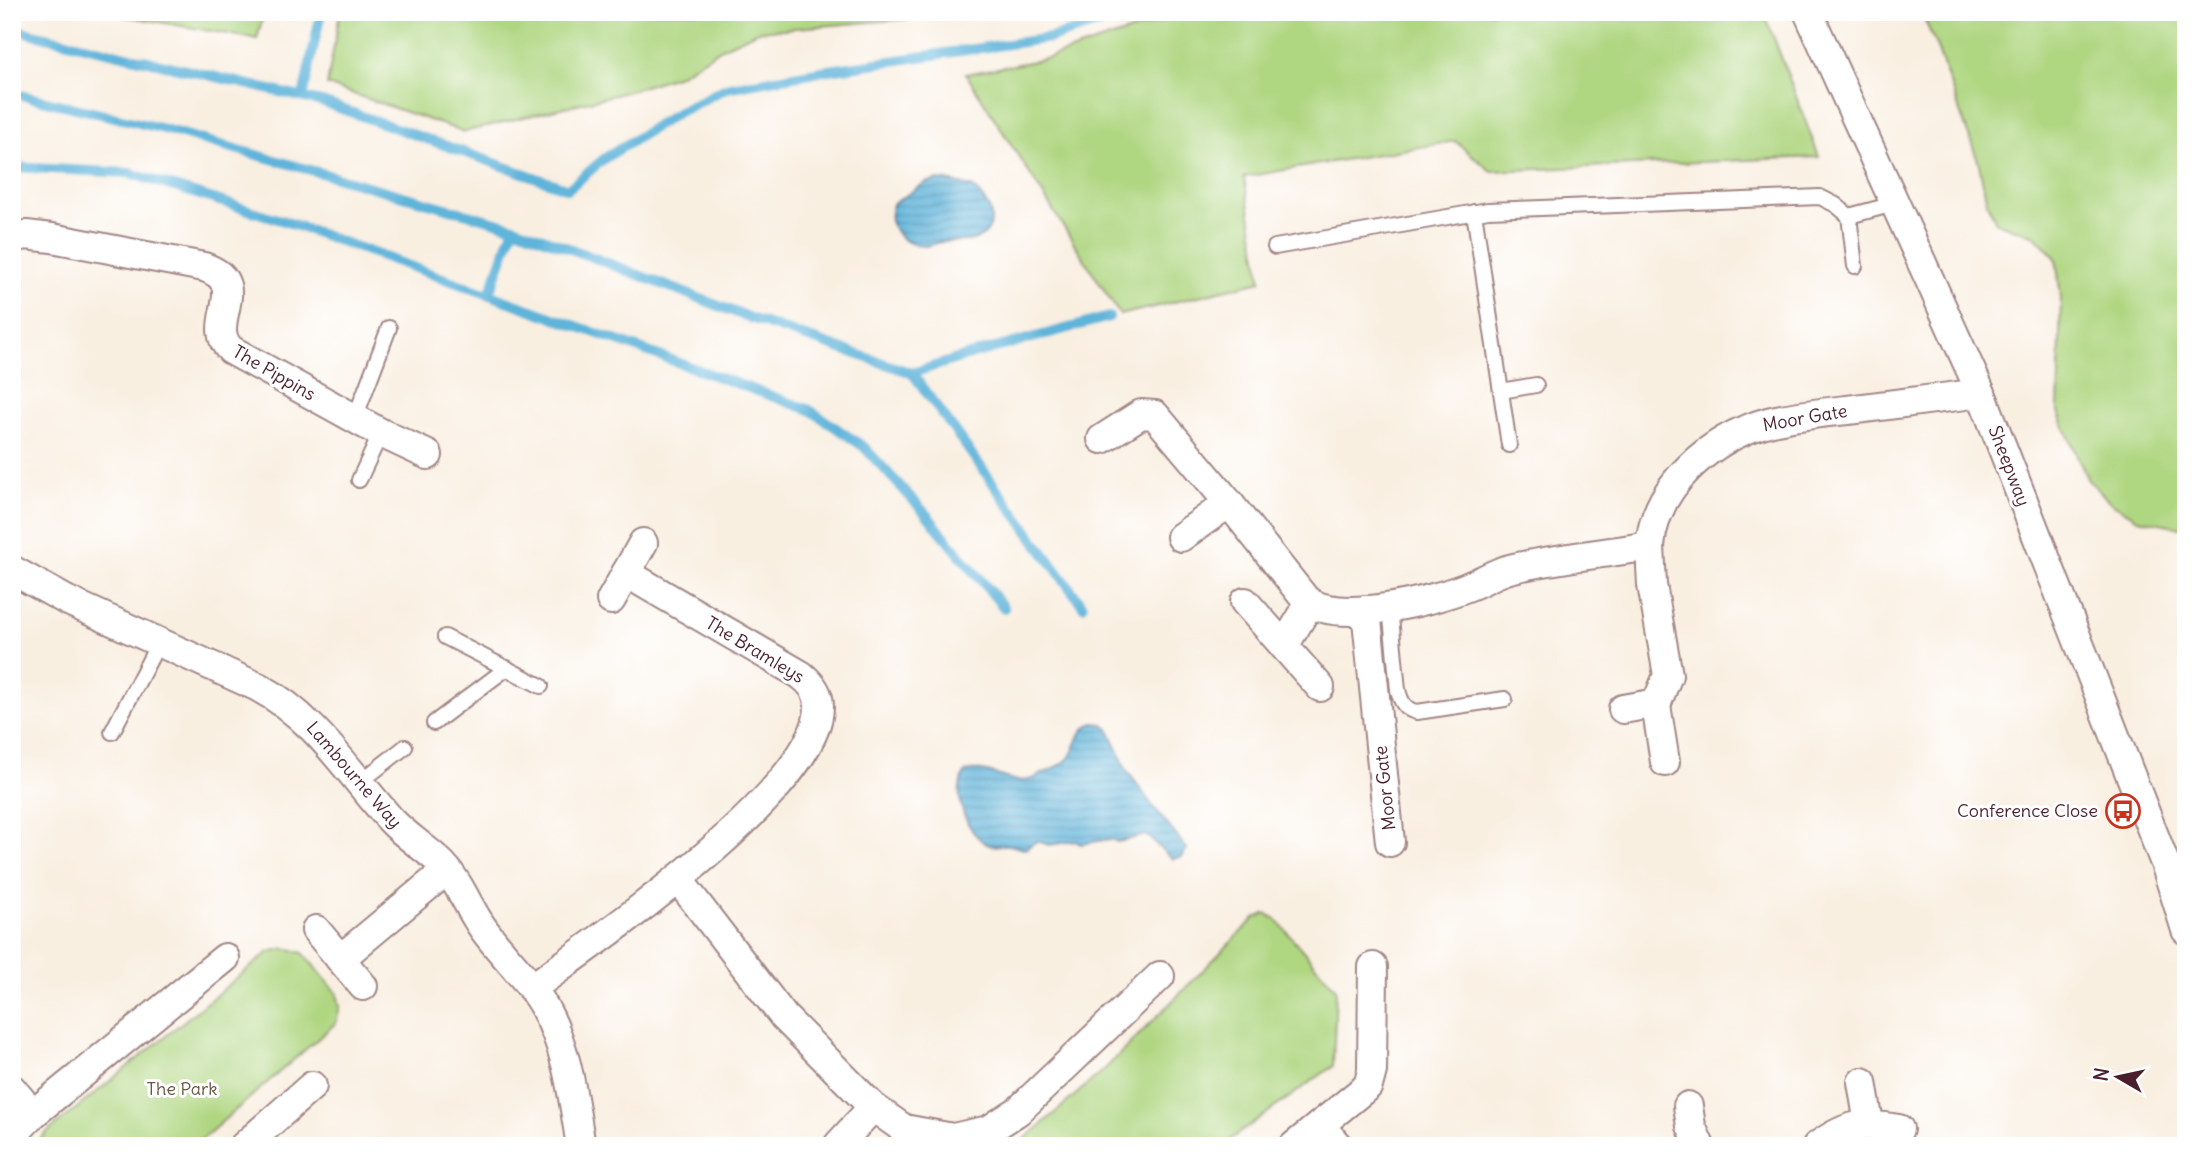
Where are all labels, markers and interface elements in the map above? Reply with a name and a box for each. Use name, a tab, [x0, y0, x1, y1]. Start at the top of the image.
street label: The Pippins	[229, 340, 320, 405]
street label: Moor Gate	[1761, 399, 1849, 436]
street label: Sheepway	[1984, 422, 2035, 509]
street label: The Bramleys	[702, 611, 809, 688]
street label: Lambourne Way	[302, 716, 407, 833]
street label: Moor Gate	[1369, 744, 1400, 832]
bus stop icon: Conference Close	[2104, 792, 2142, 830]
place label: Conference Close	[1957, 799, 2098, 822]
north arrow	[2082, 1042, 2152, 1112]
text: N	[2088, 1066, 2114, 1083]
park label: The Park	[147, 1077, 217, 1100]

